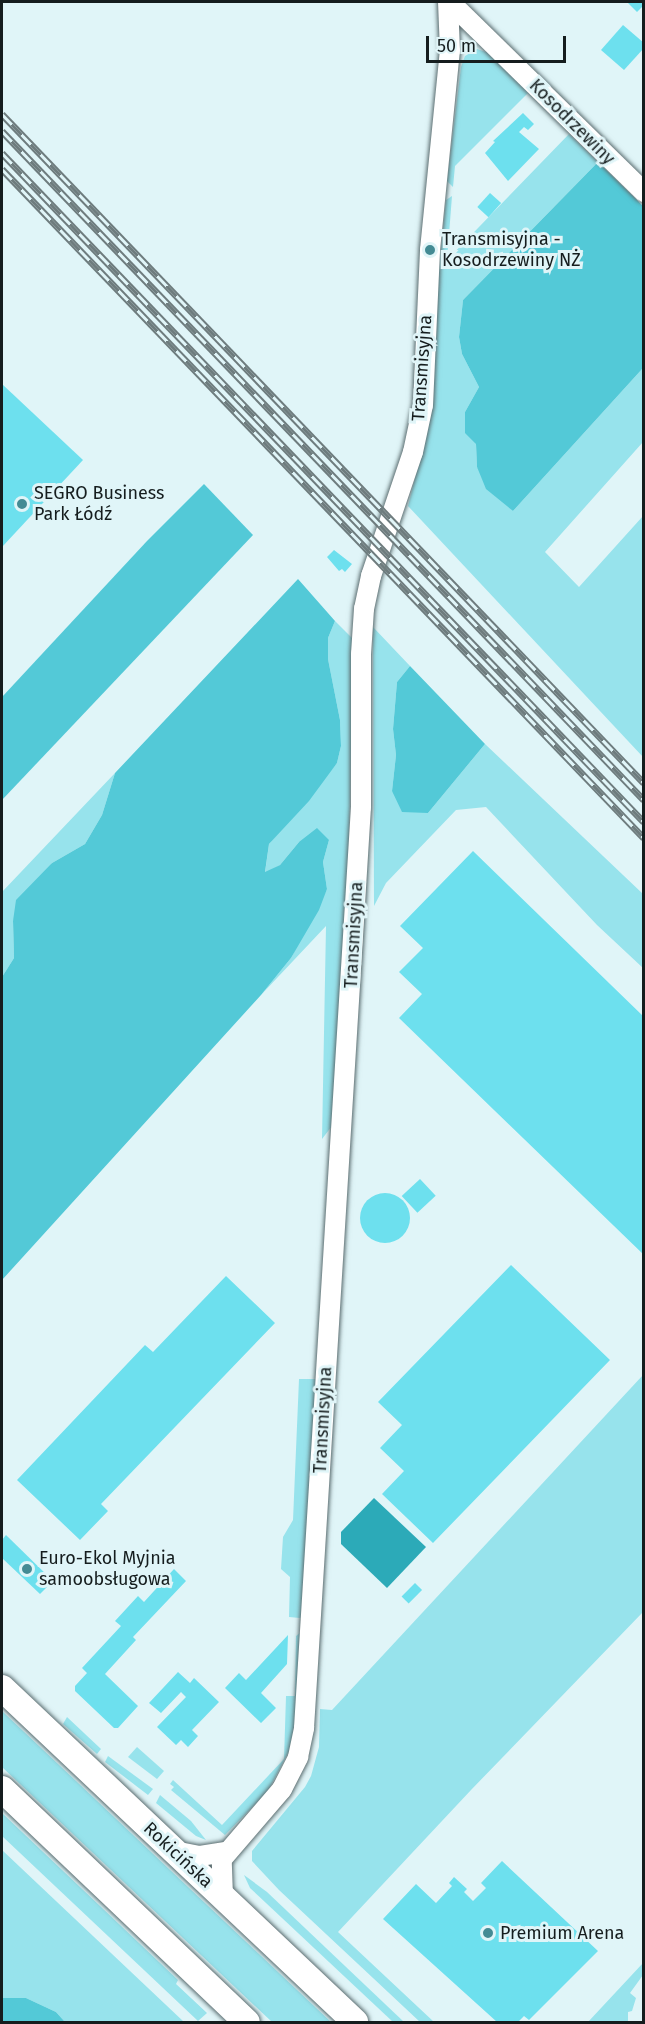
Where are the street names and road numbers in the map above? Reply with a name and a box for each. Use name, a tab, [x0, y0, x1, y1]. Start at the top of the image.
street label: Kosodrzewiny	[525, 75, 619, 169]
street label: Transmisyjna	[408, 314, 436, 422]
street label: Transmisyjna	[340, 881, 368, 989]
street label: Transmisyjna	[309, 1366, 337, 1474]
street label: Rokicińska	[139, 1818, 217, 1892]

